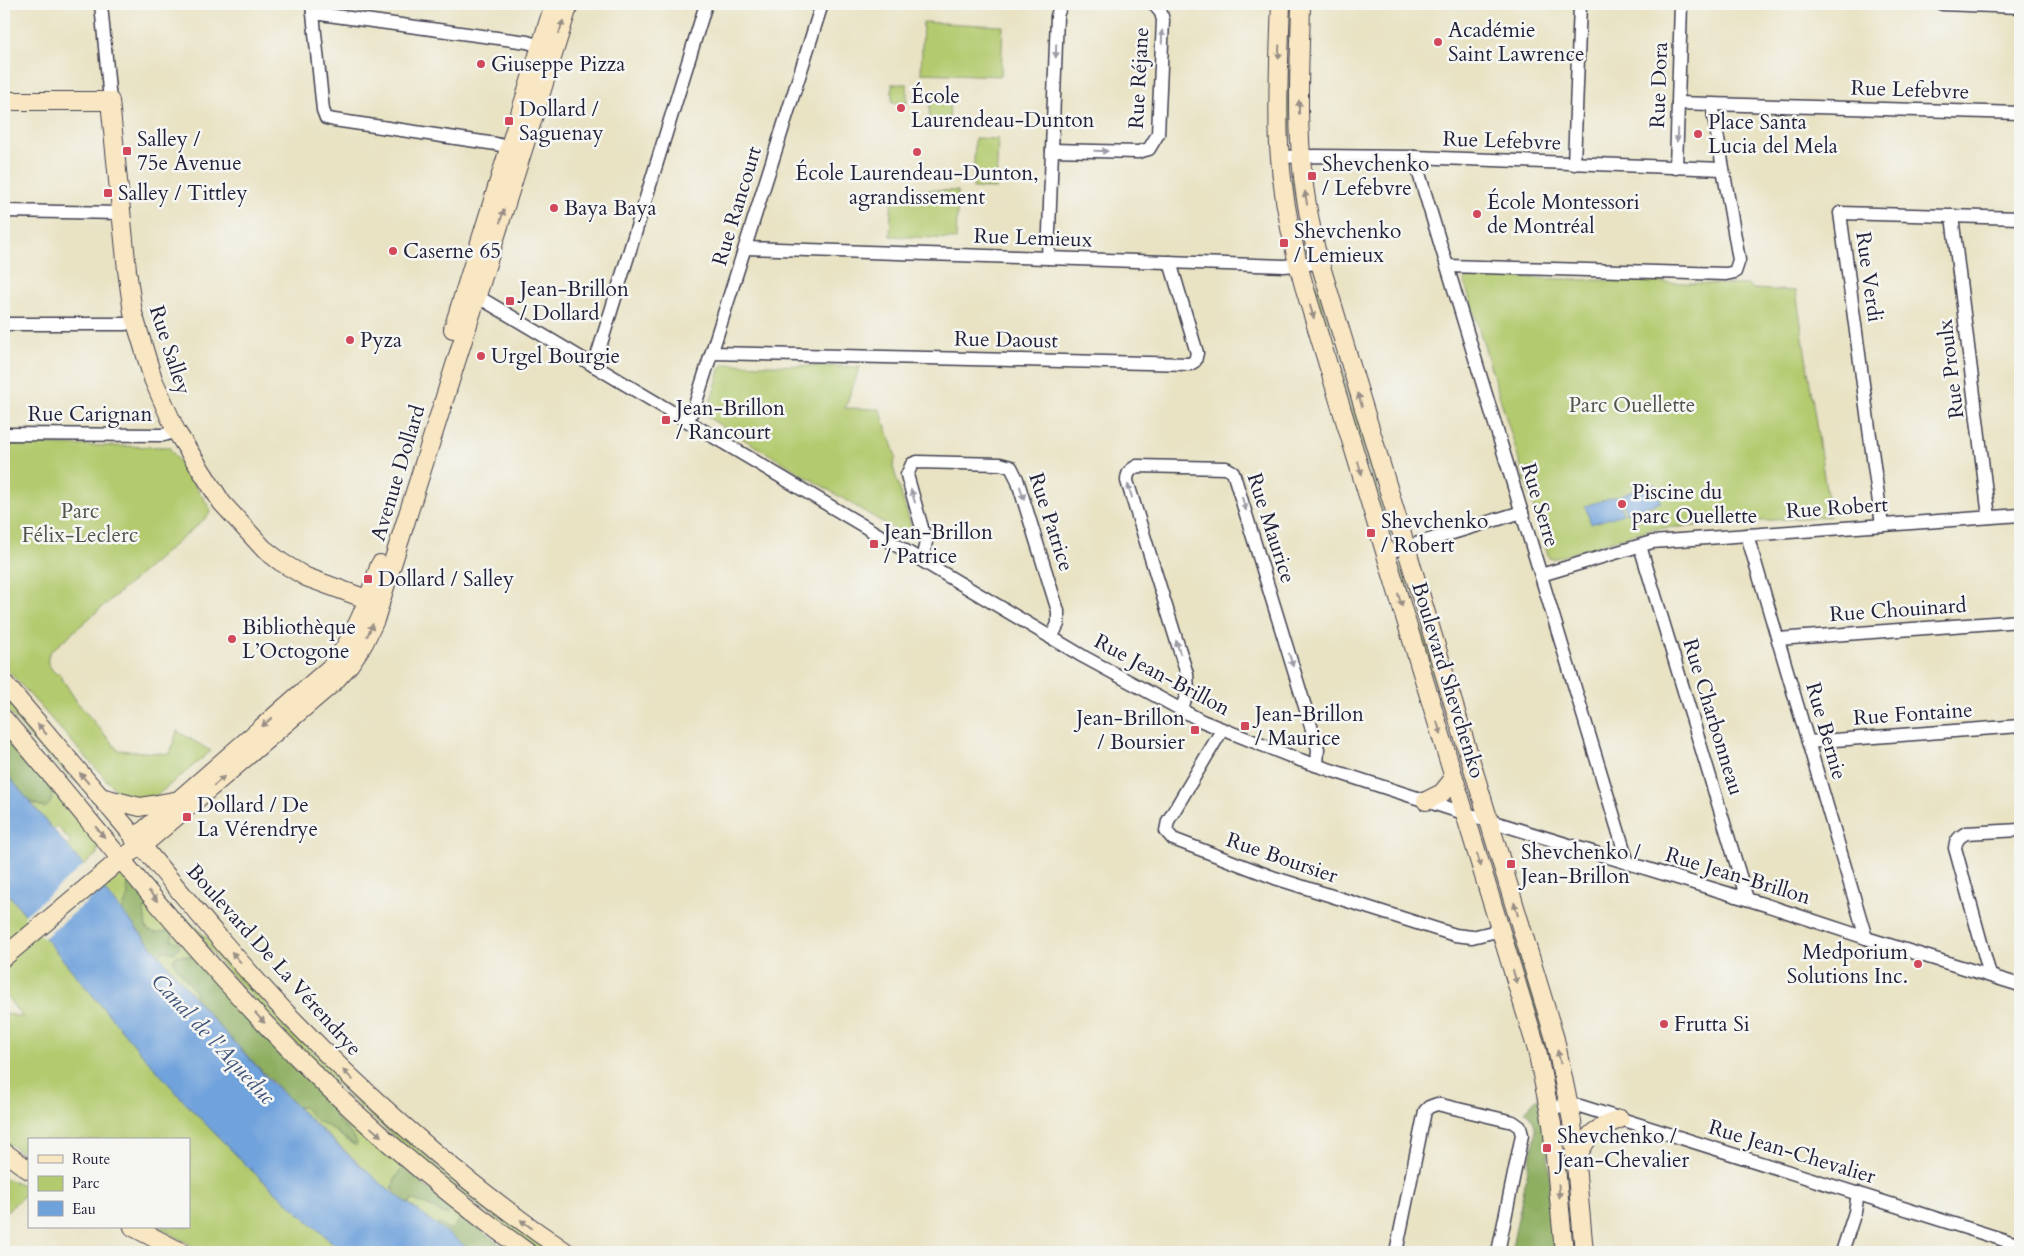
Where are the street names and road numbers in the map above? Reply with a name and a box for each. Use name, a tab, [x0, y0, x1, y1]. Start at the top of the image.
street label: Rue Réjane	[1122, 26, 1156, 130]
street label: Rue Dora	[1643, 41, 1675, 129]
street label: Rue Lefebvre	[1850, 73, 1970, 107]
street label: Rue Lefebvre	[1442, 124, 1562, 158]
street label: Rue Rancourt	[705, 142, 769, 269]
street label: Rue Lemieux	[973, 221, 1093, 255]
street label: Rue Verdi	[1848, 230, 1890, 324]
street label: Rue Salley	[142, 302, 198, 398]
street label: Rue Proulx	[1930, 317, 1971, 420]
street label: Rue Daoust	[954, 325, 1059, 355]
street label: Rue Carignan	[28, 400, 152, 429]
street label: Avenue Dollard	[364, 401, 432, 545]
street label: Rue Serre	[1514, 460, 1566, 550]
street label: Rue Patrice	[1021, 469, 1081, 575]
street label: Rue Maurice	[1240, 469, 1302, 587]
street label: Rue Robert	[1785, 490, 1889, 526]
street label: Boulevard Shevchenko	[1404, 578, 1492, 782]
street label: Rue Chouinard	[1828, 591, 1968, 629]
street label: Rue Jean-Brillon	[1089, 627, 1235, 723]
street label: Rue Charbonneau	[1675, 635, 1751, 799]
street label: Rue Bernie	[1798, 679, 1854, 783]
street label: Rue Fontaine	[1852, 695, 1974, 733]
street label: Rue Boursier	[1222, 825, 1342, 891]
street label: Rue Jean-Brillon	[1662, 840, 1814, 912]
street label: Boulevard De La Vérendrye	[180, 858, 368, 1062]
street label: Rue Jean-Chevalier	[1705, 1113, 1880, 1191]

